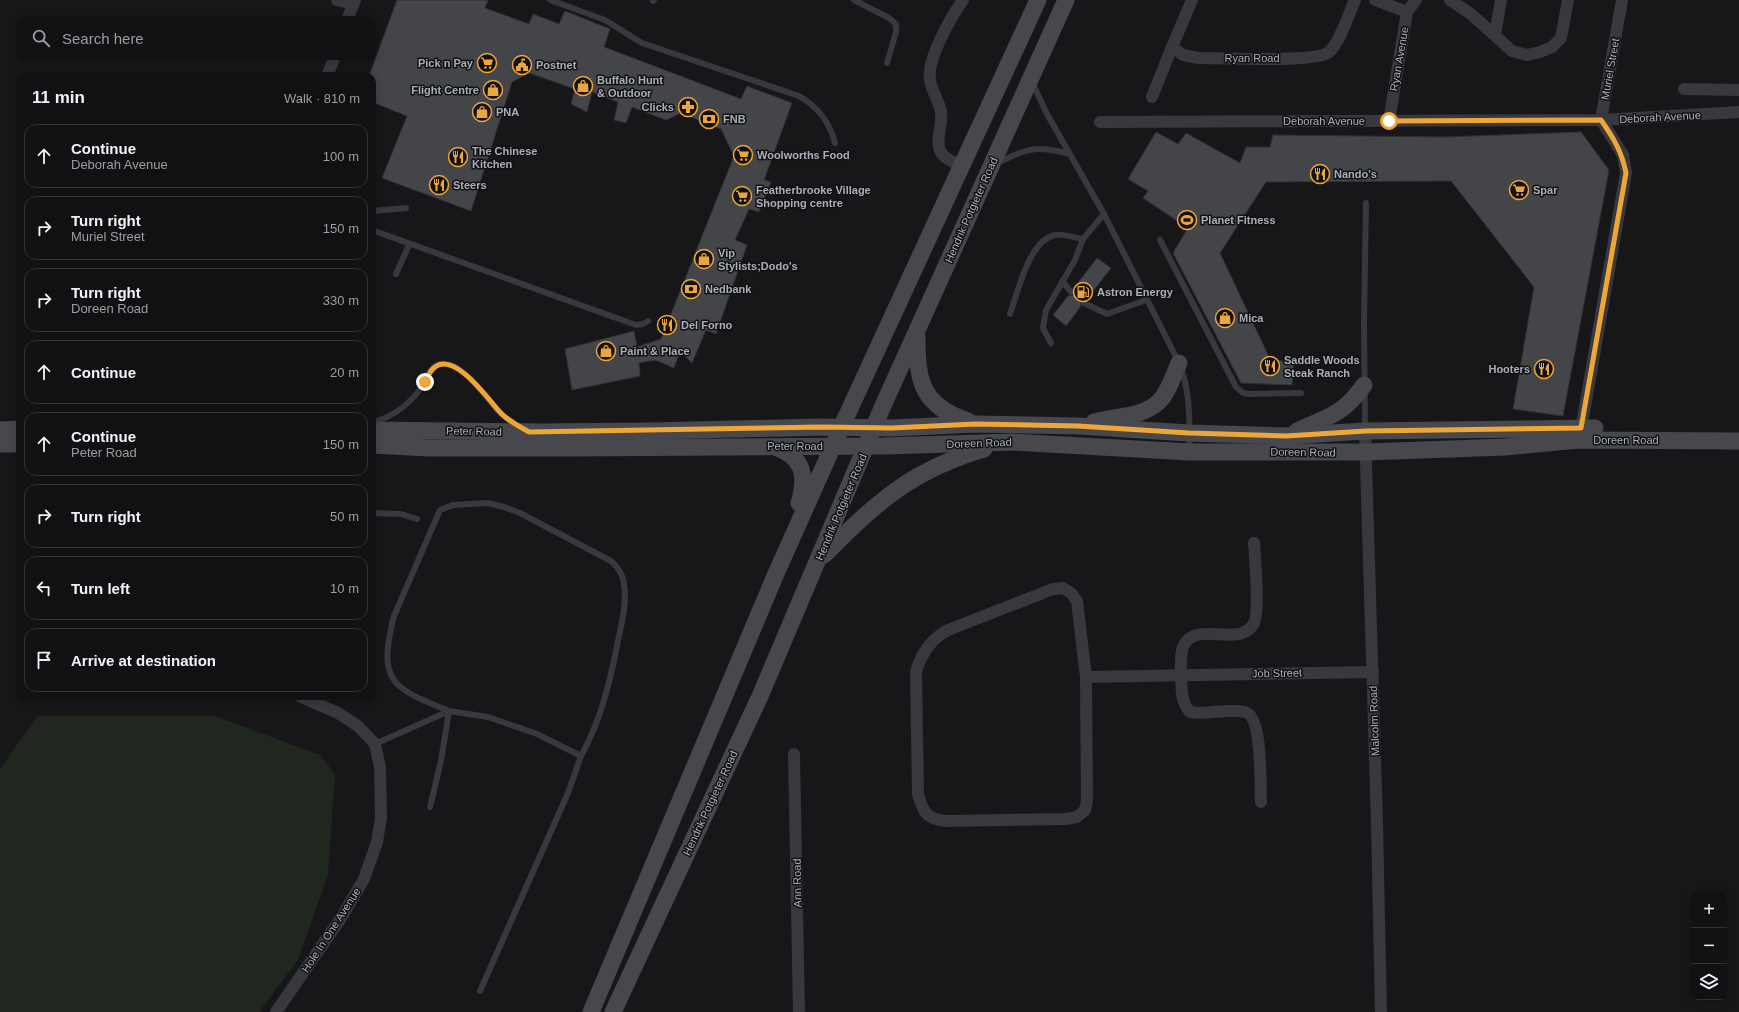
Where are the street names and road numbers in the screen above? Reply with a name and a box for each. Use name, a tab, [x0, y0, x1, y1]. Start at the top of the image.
street label: Ryan Avenue	[1387, 26, 1411, 92]
street label: Muriel Street	[1599, 37, 1621, 101]
street label: Ryan Road	[1224, 52, 1280, 64]
street label: Deborah Avenue	[1619, 109, 1701, 125]
street label: Deborah Avenue	[1283, 115, 1365, 127]
street label: Hendrik Potgieter Road	[942, 155, 1000, 265]
street label: Peter Road	[446, 425, 502, 437]
street label: Doreen Road	[1593, 434, 1659, 446]
street label: Doreen Road	[946, 436, 1012, 450]
street label: Peter Road	[767, 440, 823, 452]
street label: Doreen Road	[1270, 445, 1336, 459]
street label: Hendrik Potgieter Road	[813, 452, 869, 562]
street label: Job Street	[1252, 667, 1302, 679]
street label: Malcolm Road	[1367, 686, 1381, 756]
street label: Hendrik Potgieter Road	[680, 749, 740, 857]
street label: Ann Road	[791, 858, 803, 908]
street label: Hole In One Avenue	[299, 886, 363, 974]

